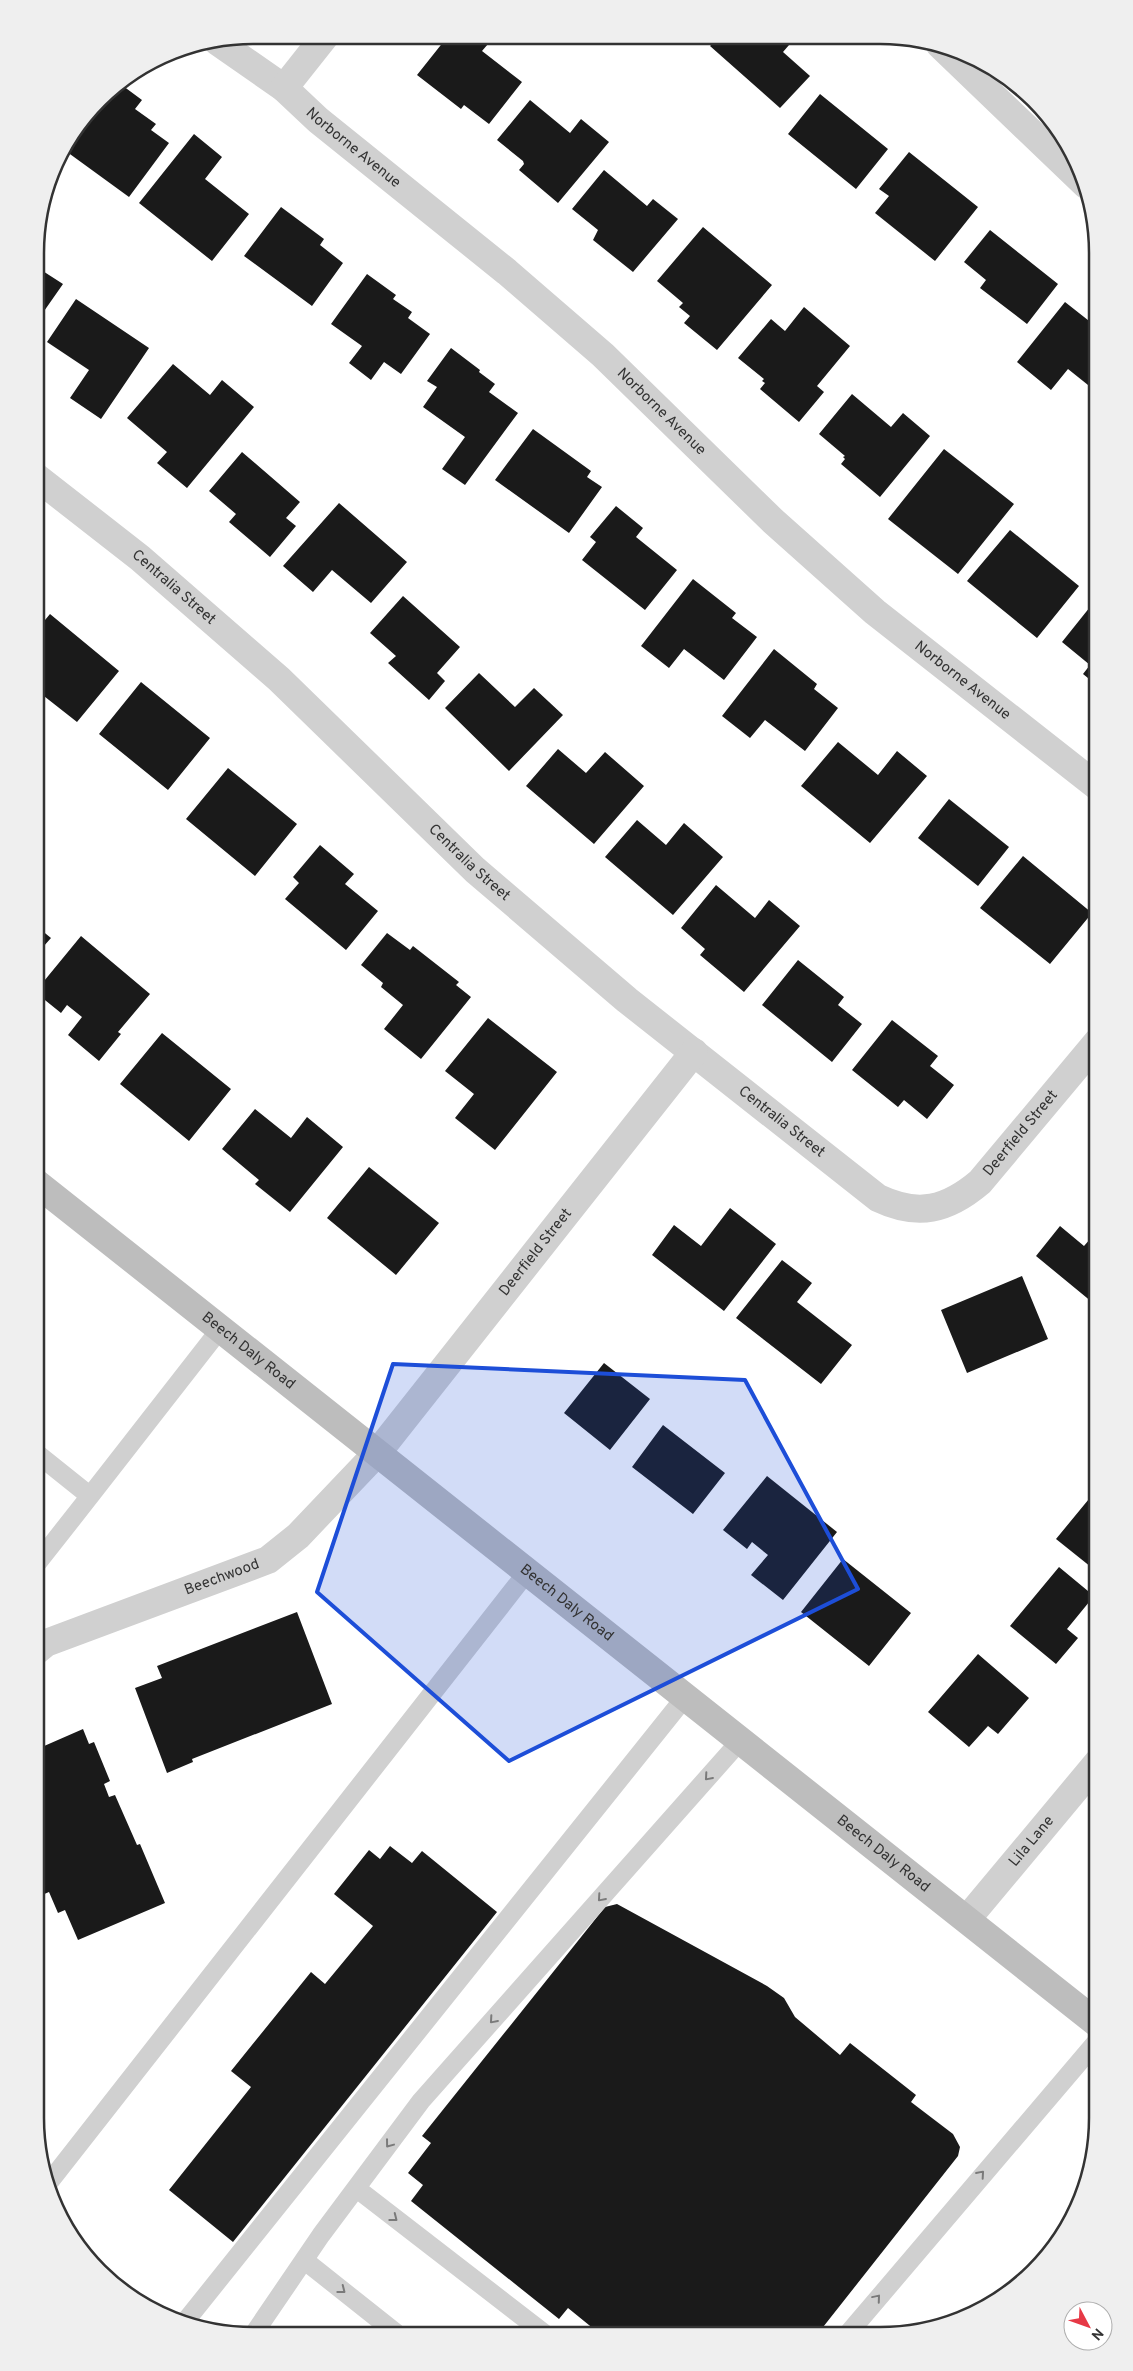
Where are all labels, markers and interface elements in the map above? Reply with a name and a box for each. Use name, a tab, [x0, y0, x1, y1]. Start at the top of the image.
street label: Norborne Avenue	[301, 104, 405, 192]
street label: Norborne Avenue	[613, 364, 710, 460]
street label: Centralia Street	[128, 546, 220, 629]
street label: Norborne Avenue	[910, 637, 1014, 724]
street label: Centralia Street	[424, 820, 514, 905]
street label: Centralia Street	[734, 1082, 829, 1162]
street label: Deerfield Street	[979, 1086, 1062, 1180]
street label: Deerfield Street	[495, 1205, 576, 1300]
street label: Beech Daly Road	[198, 1308, 299, 1394]
street label: Beechwood	[182, 1555, 262, 1600]
street label: Beech Daly Road	[516, 1560, 617, 1646]
one-way arrow	[705, 1771, 714, 1780]
street label: Beech Daly Road	[833, 1811, 934, 1897]
street label: Lila Lane	[1005, 1812, 1058, 1871]
one-way arrow	[597, 1893, 606, 1902]
one-way arrow	[490, 2014, 499, 2023]
one-way arrow	[386, 2138, 394, 2147]
one-way arrow	[976, 2170, 985, 2179]
one-way arrow	[389, 2212, 398, 2221]
one-way arrow	[336, 2285, 345, 2293]
one-way arrow	[871, 2295, 880, 2304]
north arrow	[1063, 2301, 1113, 2351]
text: N	[1087, 2324, 1106, 2343]

